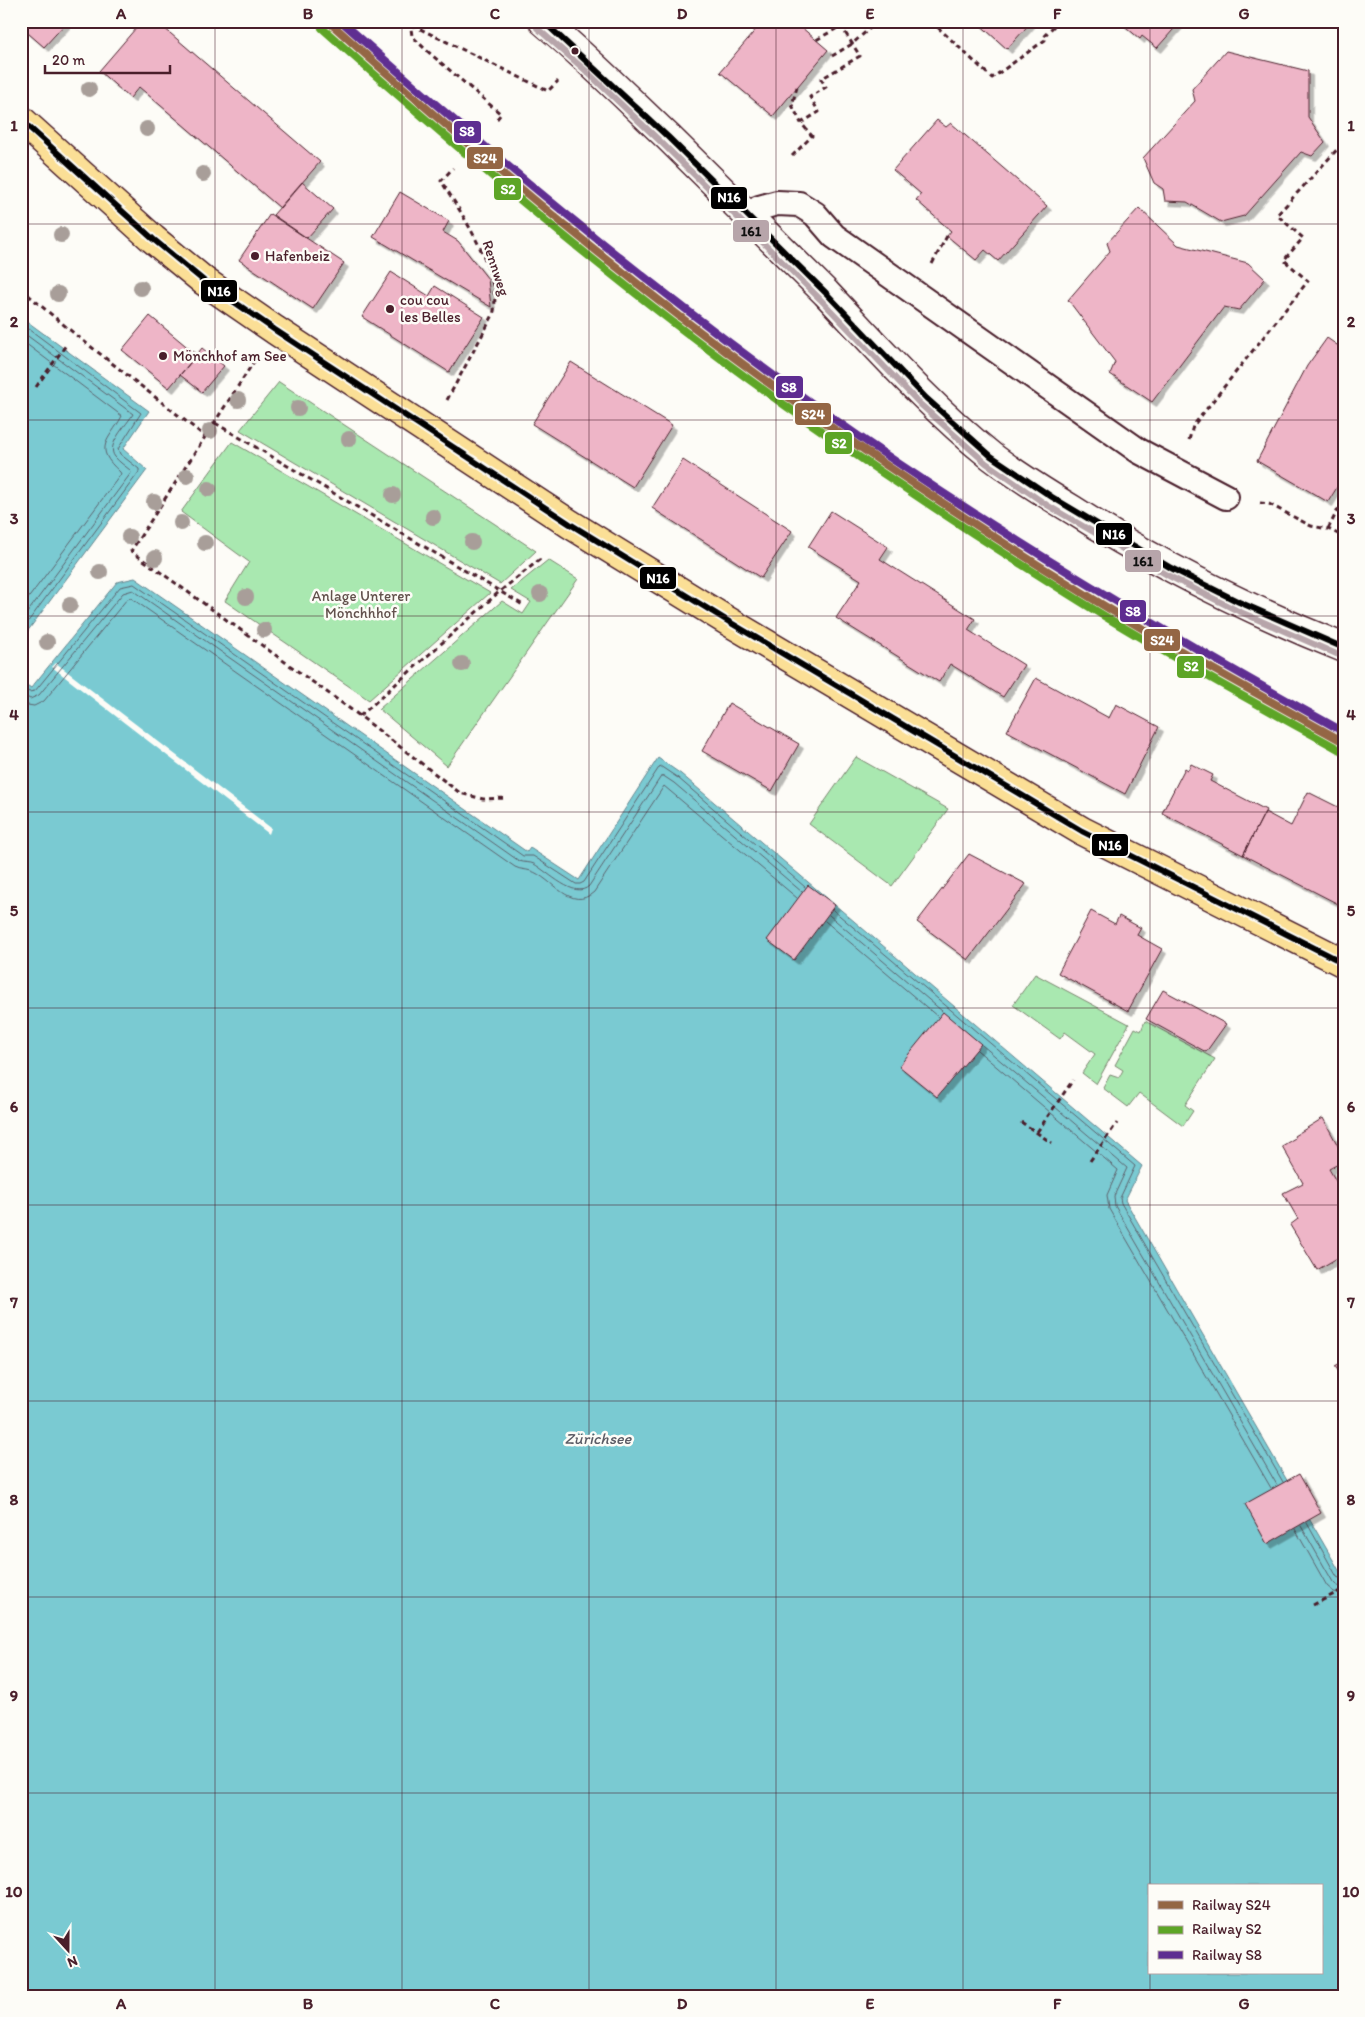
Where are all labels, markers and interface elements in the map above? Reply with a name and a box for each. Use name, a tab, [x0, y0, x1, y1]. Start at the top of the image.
text: A	[115, 4, 127, 23]
text: B	[303, 4, 314, 23]
text: C	[490, 4, 501, 23]
text: D	[677, 4, 688, 23]
text: E	[866, 4, 875, 23]
text: F	[1053, 4, 1062, 23]
text: G	[1238, 4, 1250, 23]
scale bar	[45, 42, 170, 74]
unlabelled marker	[570, 46, 580, 56]
text: 20 m	[52, 51, 86, 69]
text: 1	[10, 116, 18, 135]
text: 1	[1347, 116, 1355, 135]
line badge: S8	[453, 120, 482, 144]
text: S8	[459, 123, 475, 140]
line badge: S24	[466, 146, 504, 170]
text: S24	[473, 150, 497, 167]
line badge: S2	[493, 177, 522, 201]
text: S2	[500, 181, 516, 198]
line badge: N16	[710, 186, 748, 210]
text: N16	[717, 189, 741, 206]
line badge: 161	[732, 219, 770, 243]
text: 161	[741, 223, 762, 240]
street label: Rennweg	[479, 238, 514, 298]
place label: Hafenbeiz	[265, 247, 330, 265]
marker: Hafenbeiz	[249, 250, 261, 262]
line badge: N16	[200, 279, 238, 303]
text: N16	[207, 283, 231, 300]
place label: cou cou les Belles	[400, 291, 461, 326]
marker: cou cou les Belles	[384, 303, 396, 315]
text: 2	[10, 312, 19, 331]
text: 2	[1347, 312, 1356, 331]
place label: Mönchhof am See	[173, 347, 287, 365]
marker: Mönchhof am See	[157, 350, 169, 362]
line badge: S8	[775, 375, 804, 399]
text: S8	[781, 379, 797, 396]
line badge: S24	[794, 402, 832, 426]
text: S24	[801, 406, 825, 423]
line badge: S2	[824, 431, 853, 455]
text: S2	[831, 435, 847, 452]
text: 3	[10, 509, 19, 528]
text: 3	[1347, 509, 1356, 528]
line badge: N16	[1095, 522, 1133, 546]
text: N16	[1102, 526, 1126, 543]
line badge: 161	[1124, 549, 1162, 573]
text: 161	[1133, 553, 1154, 570]
line badge: N16	[639, 566, 677, 590]
text: N16	[646, 570, 670, 587]
park label: Anlage Unterer Mönchhhof	[312, 587, 410, 622]
line badge: S8	[1119, 599, 1147, 623]
text: S8	[1125, 603, 1141, 620]
line badge: S24	[1143, 628, 1181, 652]
text: S24	[1150, 632, 1174, 649]
line badge: S2	[1176, 655, 1205, 679]
text: S2	[1183, 658, 1199, 675]
text: 4	[9, 705, 19, 724]
text: 4	[1346, 705, 1356, 724]
line badge: N16	[1091, 833, 1129, 857]
text: N16	[1098, 837, 1122, 854]
text: 5	[10, 901, 19, 920]
text: 5	[1347, 901, 1356, 920]
text: 6	[10, 1097, 19, 1116]
text: 6	[1347, 1097, 1356, 1116]
text: 7	[9, 1293, 18, 1312]
text: 7	[1346, 1293, 1355, 1312]
water label: Zürichsee	[565, 1429, 633, 1448]
text: 8	[10, 1490, 19, 1509]
text: 8	[1347, 1490, 1356, 1509]
text: 9	[10, 1686, 18, 1705]
text: 9	[1347, 1686, 1355, 1705]
text: 10	[5, 1882, 23, 1901]
text: 10	[1342, 1882, 1360, 1901]
legend	[1148, 1884, 1322, 1974]
text: Railway S24	[1192, 1896, 1271, 1914]
text: Railway S2	[1192, 1920, 1262, 1938]
north arrow	[42, 1924, 92, 1974]
text: Railway S8	[1192, 1946, 1262, 1964]
text: N	[65, 1952, 80, 1971]
text: A	[115, 1994, 127, 2013]
text: B	[303, 1994, 314, 2013]
text: C	[490, 1994, 501, 2013]
text: D	[677, 1994, 688, 2013]
text: E	[866, 1994, 875, 2013]
text: F	[1053, 1994, 1062, 2013]
text: G	[1238, 1994, 1250, 2013]

